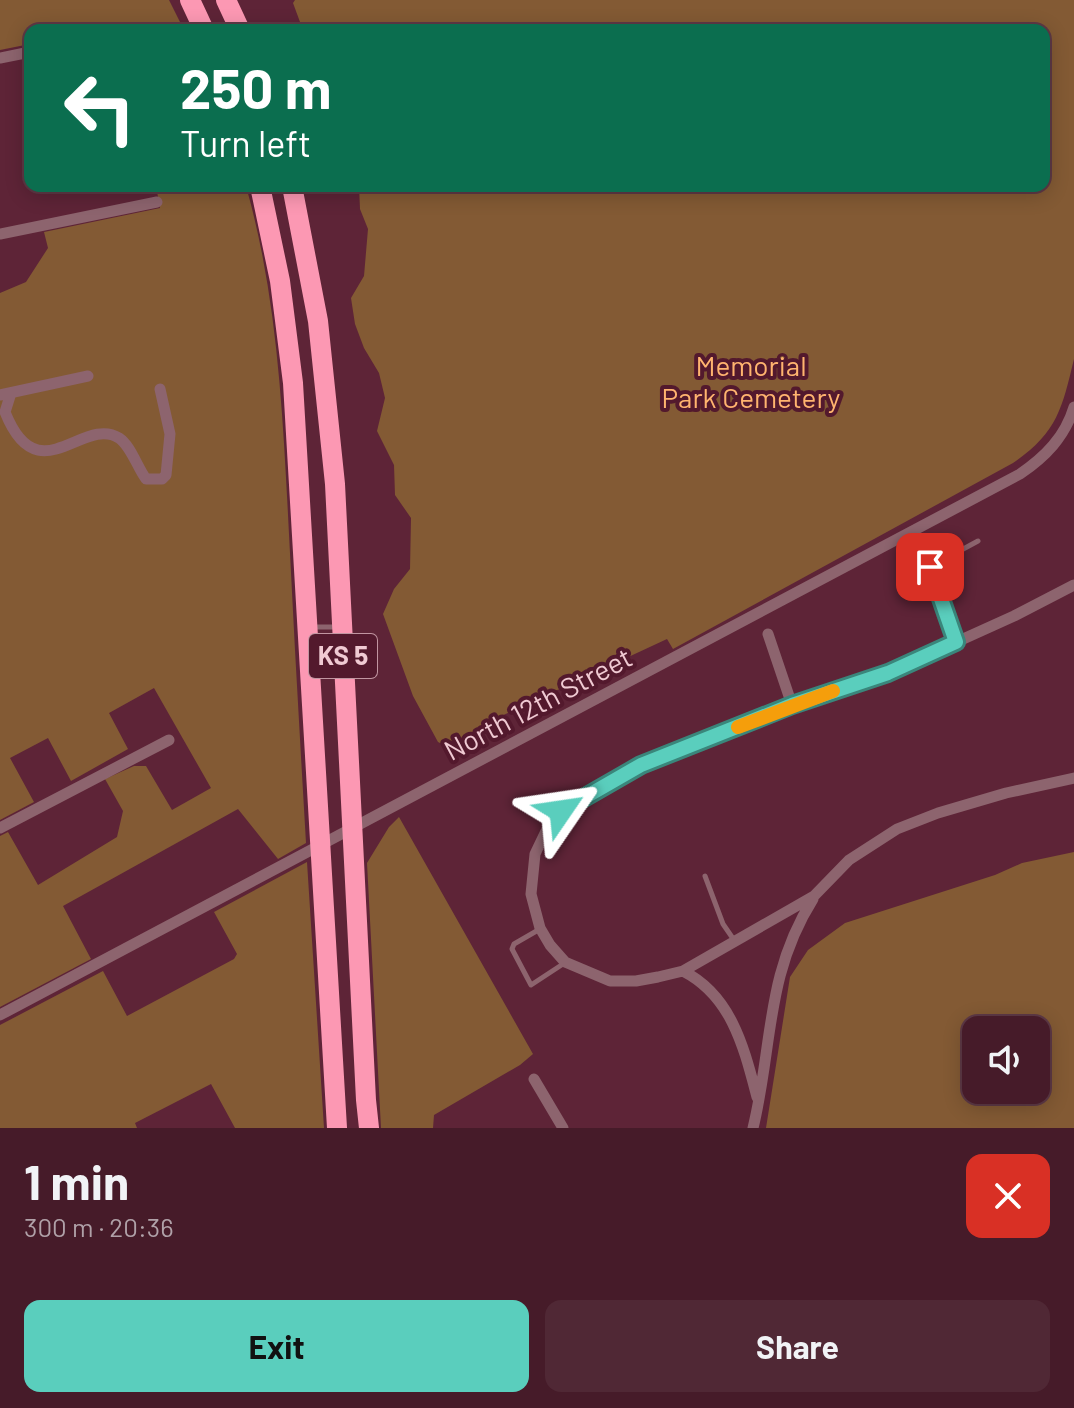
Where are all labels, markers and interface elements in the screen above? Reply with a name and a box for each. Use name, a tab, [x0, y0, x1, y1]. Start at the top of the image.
text: 250 m	[180, 53, 331, 120]
icon: left	[48, 56, 152, 160]
text: Turn left	[180, 121, 311, 164]
park label: Memorial Park Cemetery	[662, 348, 840, 414]
pin	[896, 533, 964, 601]
icon: arrive	[908, 545, 952, 589]
road number: KS 5	[309, 634, 377, 678]
street label: North 12th Street	[438, 639, 637, 767]
position arrow	[519, 769, 603, 853]
map controls	[962, 1016, 1050, 1104]
button: sound	[962, 1016, 1050, 1104]
text: 1 min	[24, 1152, 129, 1210]
button: close	[966, 1154, 1050, 1238]
text: 300 m · 20:36	[24, 1211, 174, 1242]
button: Exit	[24, 1300, 529, 1392]
button: Share	[545, 1300, 1050, 1392]

